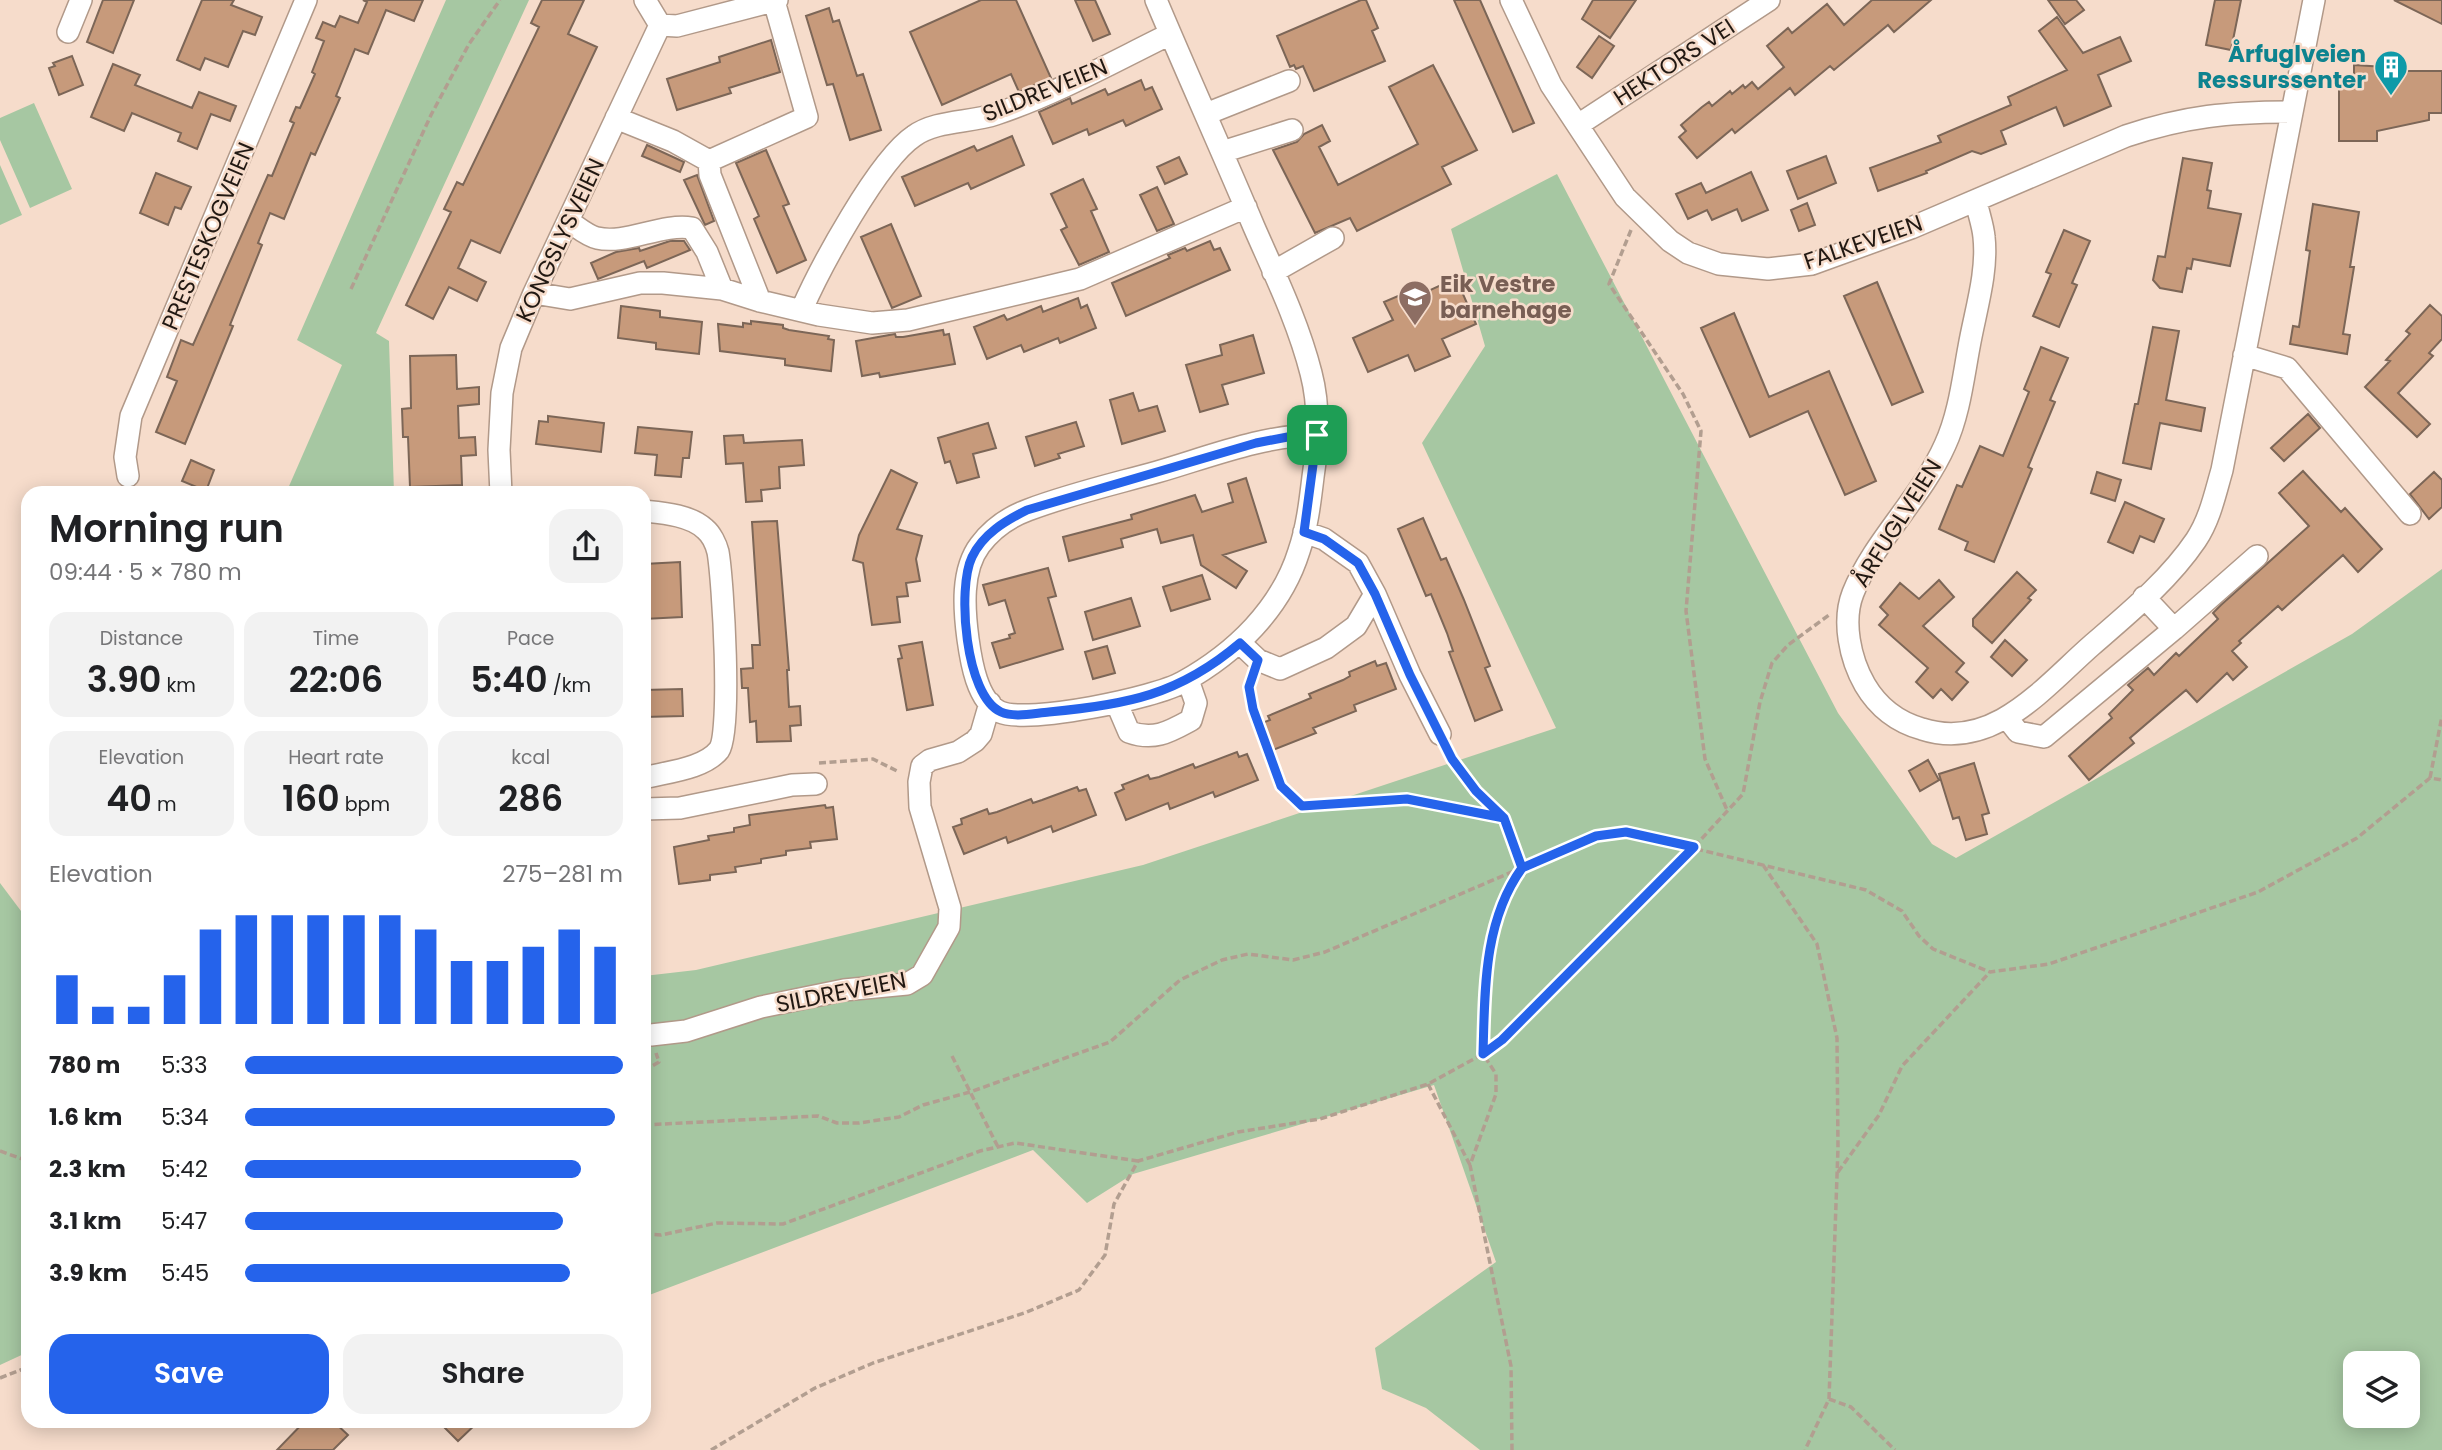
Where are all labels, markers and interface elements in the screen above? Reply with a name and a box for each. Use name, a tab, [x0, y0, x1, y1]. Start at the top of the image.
street label: HEKTORS VEI	[1607, 11, 1741, 113]
place label: Årfuglveien Ressurssenter	[2197, 38, 2366, 96]
building icon: Årfuglveien Ressurssenter	[2372, 48, 2410, 97]
street label: SILDREVEIEN	[978, 50, 1112, 130]
street label: PRESTESKOGVEIEN	[154, 137, 262, 335]
street label: KONGSLYSVEIEN	[508, 153, 612, 327]
street label: FALKEVEIEN	[1799, 207, 1927, 277]
place label: Eik Vestre barnehage	[1440, 268, 1572, 326]
school or university icon: Eik Vestre barnehage	[1396, 278, 1434, 327]
pin	[1287, 405, 1347, 465]
icon: arrive	[1298, 416, 1336, 454]
street label: ÅRFUGLVEIEN	[1845, 453, 1949, 593]
text: Morning run	[49, 502, 284, 555]
button: share	[549, 509, 623, 583]
text: 09:44 · 5 × 780 m	[49, 556, 242, 588]
text: Distance	[100, 625, 183, 652]
text: Time	[313, 625, 359, 652]
text: Pace	[507, 625, 554, 652]
text: 3.90	[87, 655, 161, 704]
text: 22:06	[289, 655, 383, 704]
text: 5:40	[470, 655, 548, 704]
text: km	[161, 672, 196, 699]
text: /km	[548, 672, 591, 699]
text: Elevation	[99, 744, 184, 771]
text: Heart rate	[288, 744, 384, 771]
text: kcal	[511, 744, 550, 771]
text: 40	[106, 774, 152, 823]
text: 160	[282, 774, 340, 823]
text: 286	[498, 774, 563, 823]
text: m	[152, 791, 177, 818]
text: bpm	[340, 791, 390, 818]
text: Elevation	[49, 858, 153, 890]
text: 275–281 m	[502, 858, 623, 890]
street label: SILDREVEIEN	[773, 964, 909, 1020]
text: 780 m	[49, 1049, 120, 1081]
text: 5:33	[161, 1049, 207, 1081]
text: 1.6 km	[49, 1101, 122, 1133]
text: 5:34	[161, 1101, 208, 1133]
text: 2.3 km	[49, 1153, 126, 1185]
text: 5:42	[161, 1153, 208, 1185]
text: 3.1 km	[49, 1205, 122, 1237]
text: 5:47	[161, 1205, 207, 1237]
text: 3.9 km	[49, 1257, 127, 1289]
text: 5:45	[161, 1257, 209, 1289]
button: Save	[49, 1334, 329, 1414]
button: Share	[343, 1334, 623, 1414]
map controls	[2343, 1351, 2420, 1428]
button: layers	[2343, 1351, 2420, 1428]

